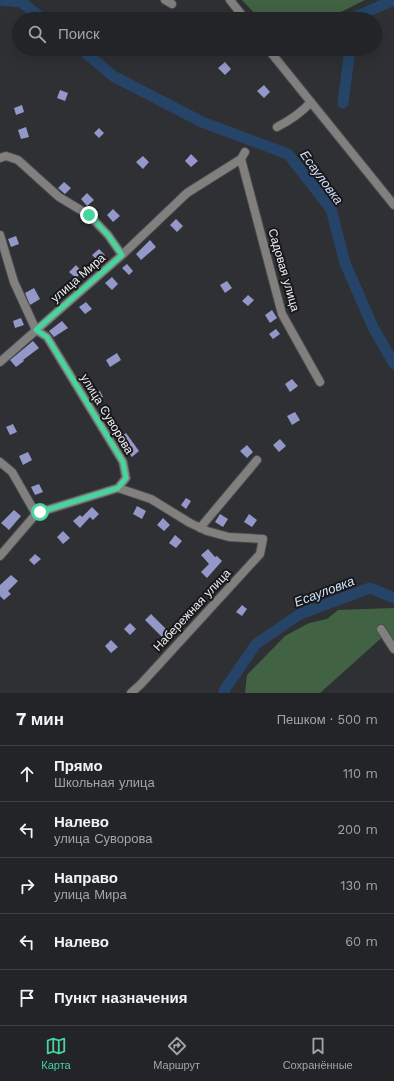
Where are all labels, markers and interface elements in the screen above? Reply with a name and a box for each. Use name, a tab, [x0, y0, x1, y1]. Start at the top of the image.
search box	[12, 12, 382, 56]
icon: search	[26, 23, 48, 45]
text: Поиск	[58, 25, 100, 43]
water label: Есауловка	[297, 147, 346, 207]
route end	[80, 206, 98, 224]
street label: Садовая улица	[265, 227, 303, 313]
street label: улица Мира	[48, 250, 108, 305]
street label: улица Суворова	[78, 371, 137, 457]
route start	[31, 503, 49, 521]
street label: Набережная улица	[150, 566, 234, 654]
water label: Есауловка	[292, 573, 356, 610]
text: 7 мин	[16, 709, 64, 729]
text: Пешком · 500 m	[277, 712, 378, 727]
text: Прямо	[54, 757, 103, 775]
icon: ahead	[16, 763, 38, 785]
text: 110 m	[343, 766, 378, 781]
text: Школьная улица	[54, 775, 155, 790]
text: Налево	[54, 813, 109, 831]
icon: left	[16, 819, 38, 841]
text: 200 m	[337, 822, 378, 837]
text: улица Суворова	[54, 831, 153, 846]
text: Направо	[54, 869, 118, 887]
icon: right	[16, 875, 38, 897]
text: 130 m	[340, 878, 378, 893]
text: улица Мира	[54, 887, 127, 902]
icon: left	[16, 931, 38, 953]
text: Налево	[54, 933, 109, 951]
text: 60 m	[345, 934, 378, 949]
icon: arrive	[16, 987, 38, 1009]
text: Пункт назначения	[54, 989, 187, 1007]
tab: Карта	[41, 1035, 71, 1072]
tab: Маршрут	[153, 1035, 200, 1072]
tab: Сохранённые	[283, 1035, 353, 1072]

